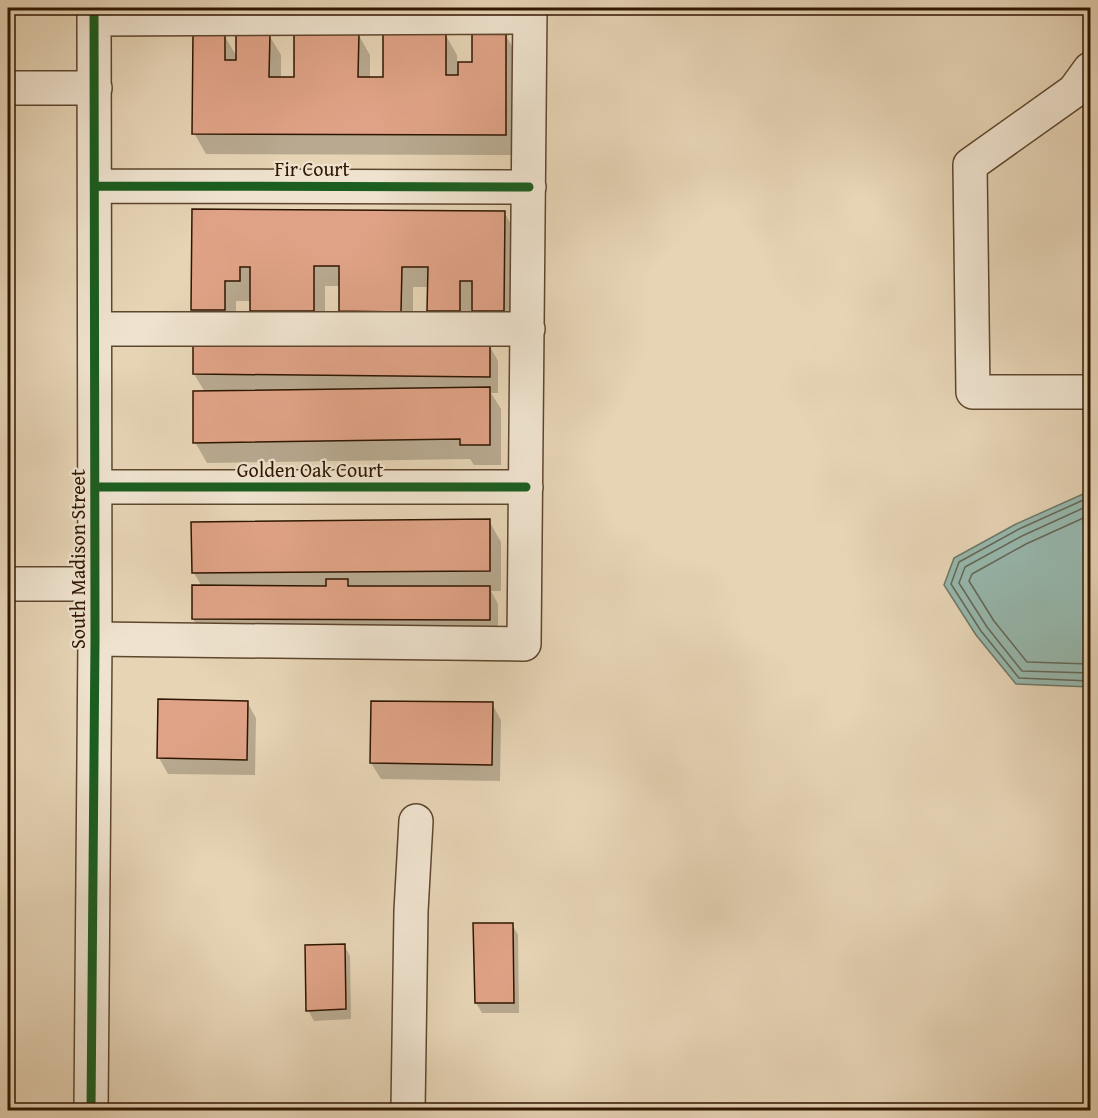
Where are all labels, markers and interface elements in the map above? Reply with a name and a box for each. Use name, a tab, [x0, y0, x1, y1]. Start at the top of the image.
street label: Fir Court	[274, 154, 350, 183]
street label: Golden Oak Court	[237, 455, 383, 484]
street label: South Madison Street	[63, 469, 92, 649]

